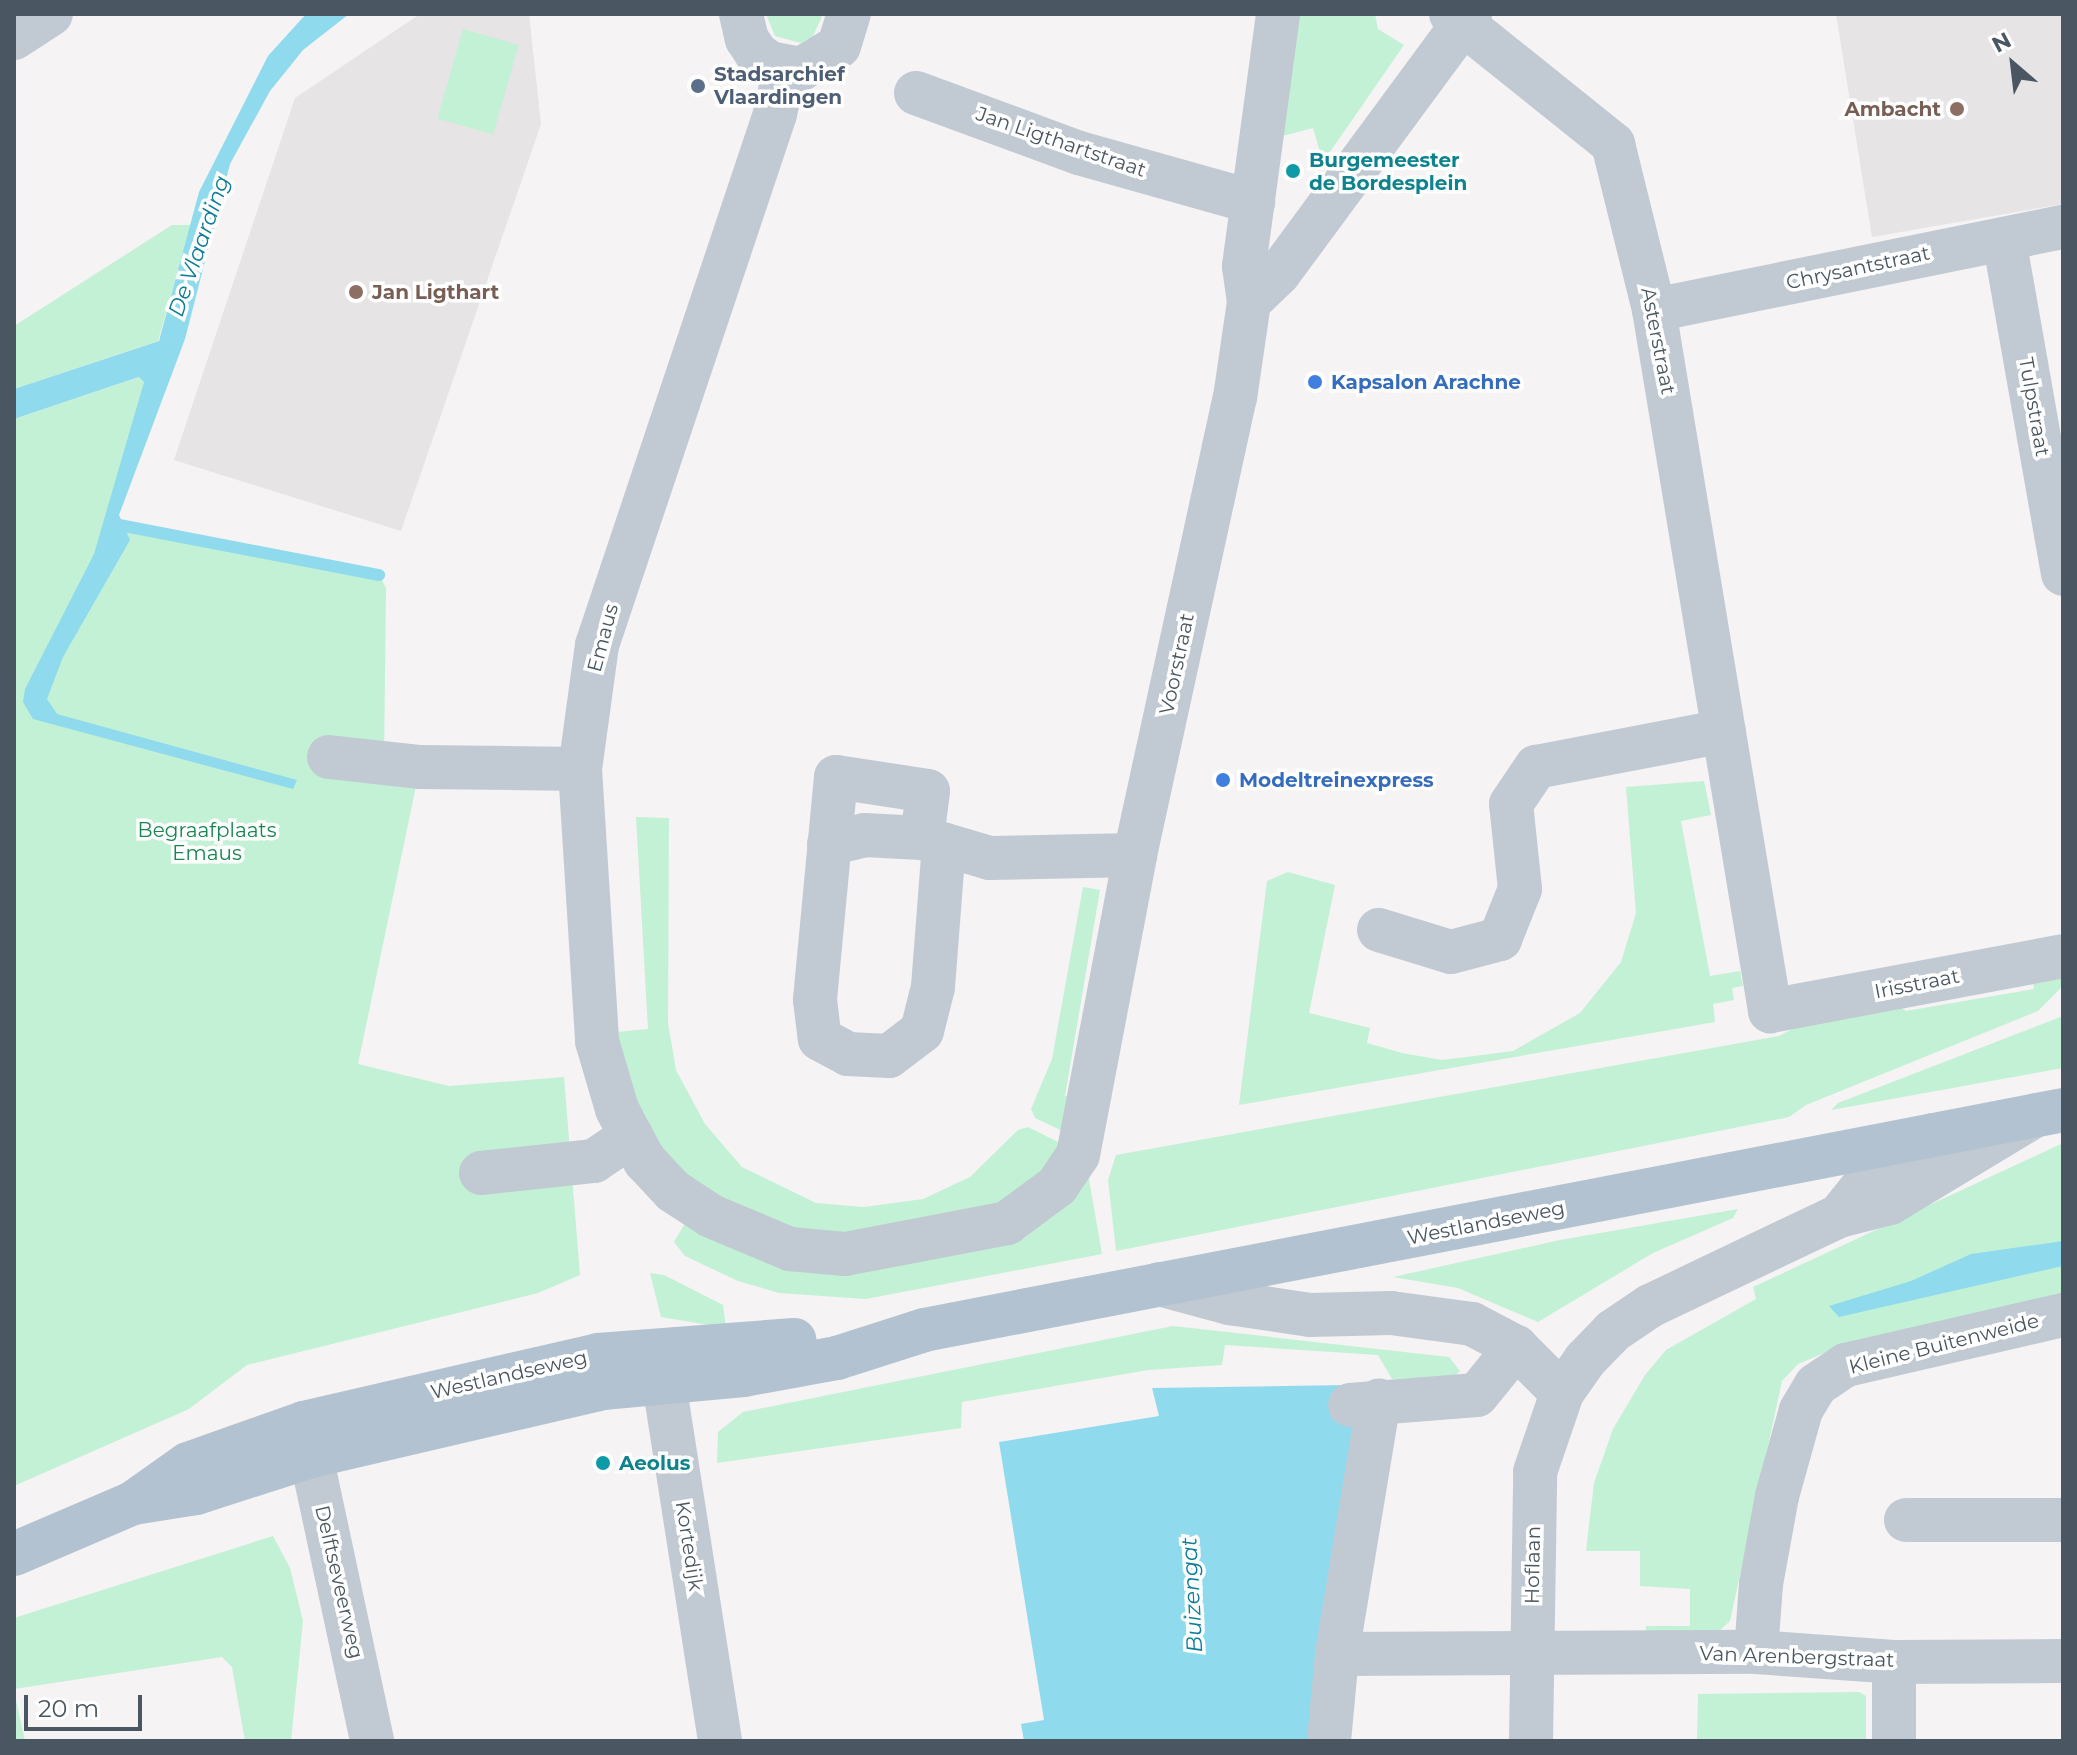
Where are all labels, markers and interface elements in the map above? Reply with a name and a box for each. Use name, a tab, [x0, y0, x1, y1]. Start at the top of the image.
north arrow	[1973, 24, 2053, 104]
text: N	[1987, 26, 2016, 58]
place label: Stadsarchief Vlaardingen	[714, 62, 845, 109]
marker: Stadsarchief Vlaardingen	[689, 77, 707, 95]
place label: Ambacht	[1844, 97, 1941, 121]
marker: Ambacht	[1948, 100, 1966, 118]
street label: Jan Ligthartstraat	[973, 102, 1149, 182]
place label: Burgemeester de Bordesplein	[1309, 148, 1467, 195]
marker: Burgemeester de Bordesplein	[1284, 162, 1302, 180]
water label: De Vlaarding	[163, 172, 235, 320]
street label: Chrysantstraat	[1784, 241, 1932, 295]
place label: Jan Ligthart	[372, 280, 499, 304]
marker: Jan Ligthart	[347, 283, 365, 301]
street label: Asterstraat	[1636, 285, 1680, 397]
street label: Tulpstraat	[2013, 355, 2055, 459]
place label: Kapsalon Arachne	[1331, 370, 1521, 394]
marker: Kapsalon Arachne	[1306, 373, 1324, 391]
street label: Emaus	[582, 601, 624, 675]
street label: Voorstraat	[1155, 611, 1199, 717]
place label: Modeltreinexpress	[1239, 768, 1434, 792]
marker: Modeltreinexpress	[1214, 771, 1232, 789]
park label: Begraafplaats Emaus	[138, 818, 276, 865]
street label: Irisstraat	[1873, 964, 1961, 1004]
street label: Westlandseweg	[1405, 1196, 1567, 1250]
street label: Kleine Buitenweide	[1846, 1309, 2042, 1379]
street label: Westlandseweg	[428, 1345, 590, 1405]
place label: Aeolus	[619, 1451, 690, 1475]
marker: Aeolus	[594, 1454, 612, 1472]
street label: Kortedijk	[670, 1499, 708, 1593]
street label: Delftseveerweg	[310, 1503, 368, 1661]
street label: Hoflaan	[1520, 1526, 1546, 1604]
water label: Buizengat	[1176, 1537, 1208, 1653]
street label: Van Arenbergstraat	[1699, 1642, 1895, 1672]
scale bar	[28, 1679, 146, 1729]
text: 20 m	[38, 1694, 99, 1723]

